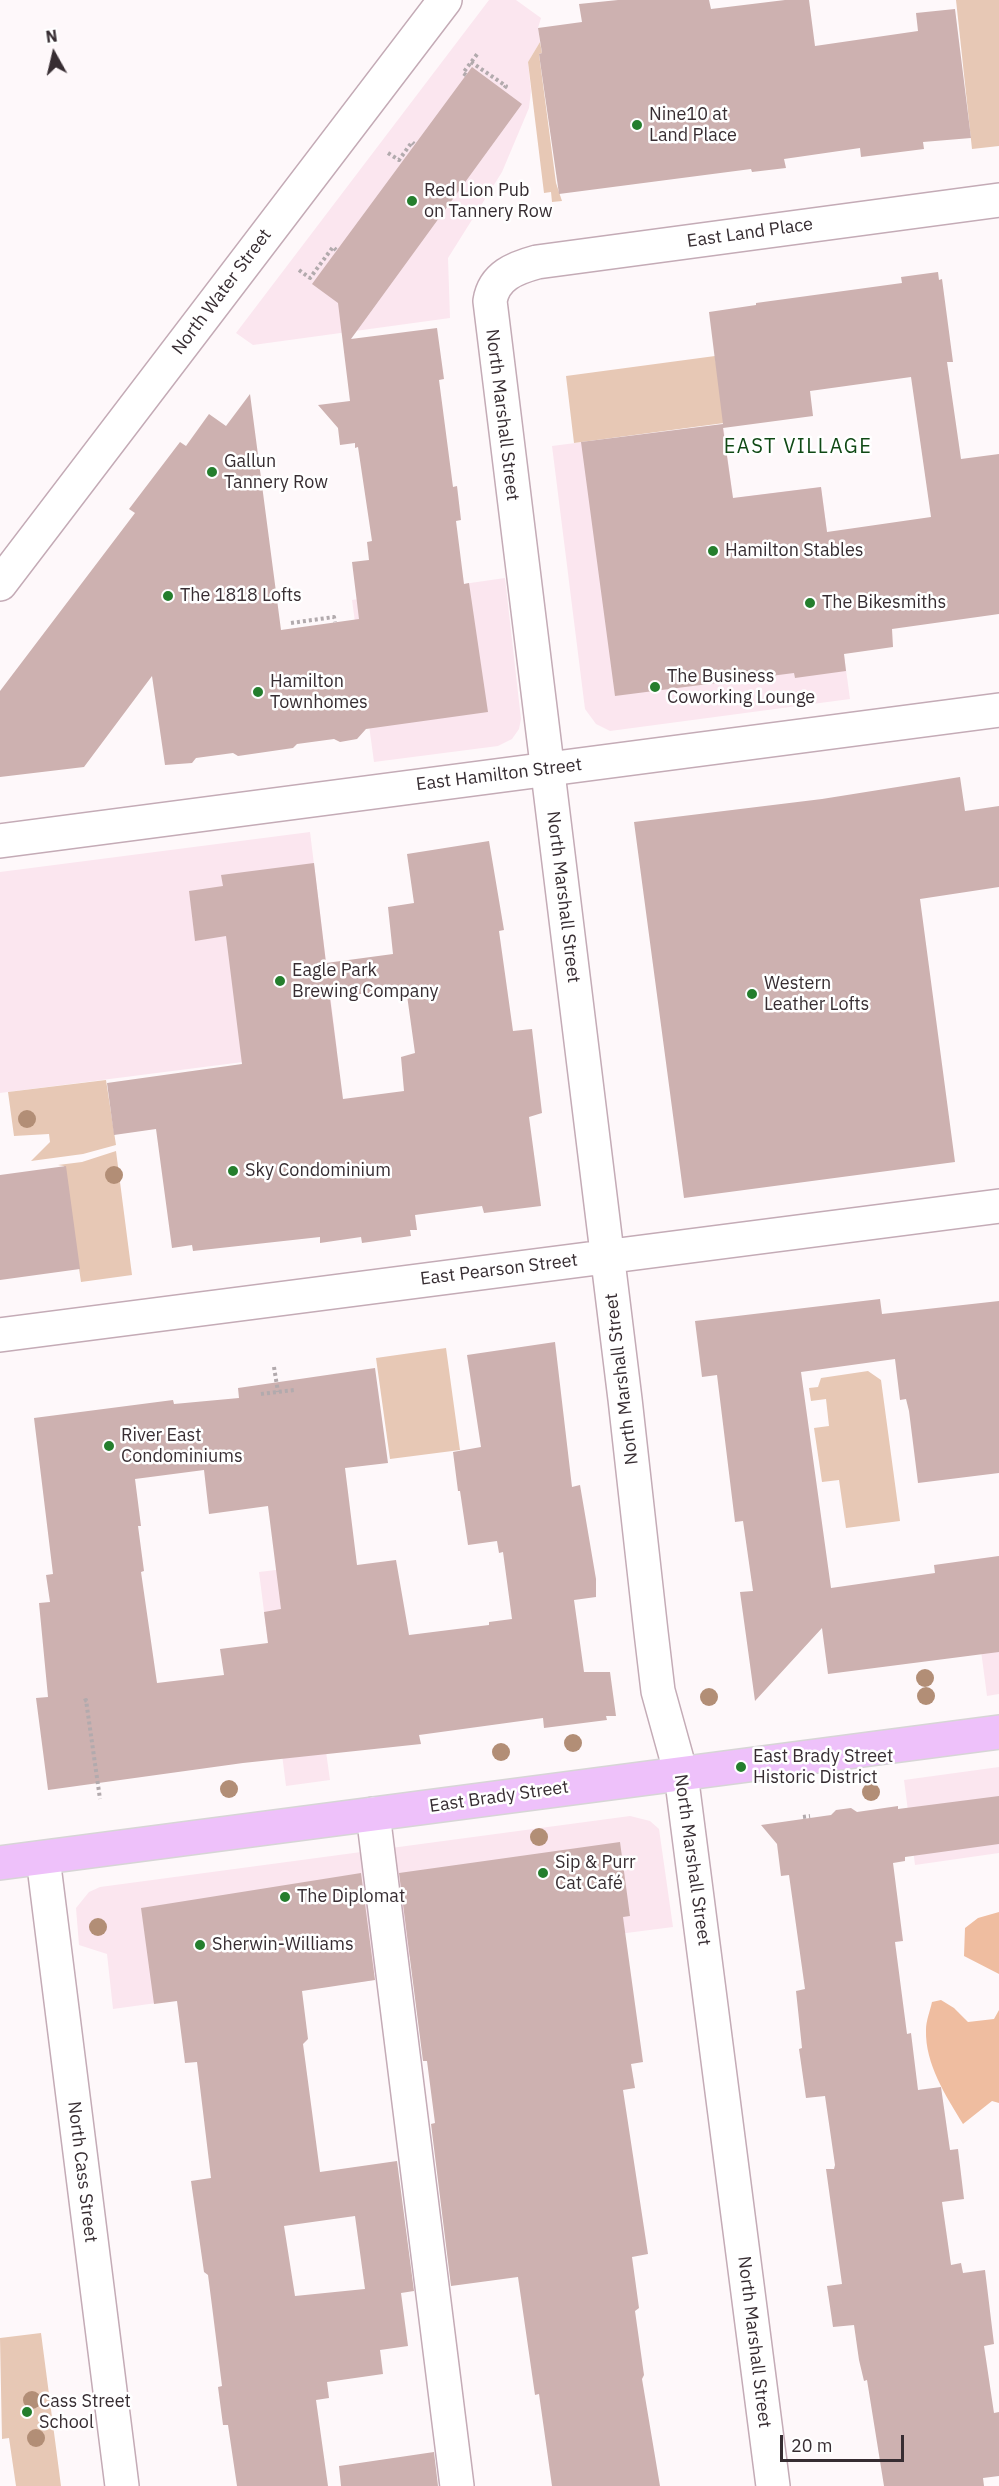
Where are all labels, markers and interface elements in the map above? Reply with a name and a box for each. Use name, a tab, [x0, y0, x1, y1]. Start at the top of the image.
north arrow	[24, 24, 84, 84]
text: N	[44, 25, 59, 47]
place label: Nine10 at Land Place	[649, 104, 737, 146]
marker: Nine10 at Land Place	[630, 118, 644, 132]
place label: Red Lion Pub on Tannery Row	[424, 180, 553, 222]
marker: Red Lion Pub on Tannery Row	[405, 194, 419, 208]
street label: East Land Place	[686, 213, 814, 253]
street label: North Water Street	[168, 225, 276, 359]
street label: North Marshall Street	[481, 328, 523, 502]
district label: EAST VILLAGE	[724, 435, 872, 459]
place label: Gallun Tannery Row	[224, 451, 328, 494]
marker: Gallun Tannery Row	[205, 465, 219, 479]
place label: Hamilton Stables	[725, 540, 864, 562]
marker: Hamilton Stables	[706, 544, 720, 558]
place label: The 1818 Lofts	[180, 585, 302, 607]
marker: The 1818 Lofts	[161, 589, 175, 603]
place label: The Bikesmiths	[822, 592, 946, 614]
marker: The Bikesmiths	[803, 596, 817, 610]
place label: The Business Coworking Lounge	[667, 666, 815, 708]
place label: Hamilton Townhomes	[270, 671, 368, 714]
marker: The Business Coworking Lounge	[648, 680, 662, 694]
marker: Hamilton Townhomes	[251, 685, 265, 699]
street label: East Hamilton Street	[415, 754, 583, 796]
street label: North Marshall Street	[542, 810, 584, 984]
place label: Eagle Park Brewing Company	[292, 960, 438, 1002]
place label: Western Leather Lofts	[764, 973, 869, 1016]
marker: Eagle Park Brewing Company	[273, 974, 287, 988]
marker: Western Leather Lofts	[745, 987, 759, 1001]
place label: Sky Condominium	[245, 1160, 391, 1182]
marker: Sky Condominium	[226, 1164, 240, 1178]
street label: East Pearson Street	[419, 1250, 579, 1290]
street label: North Marshall Street	[601, 1292, 643, 1466]
place label: River East Condominiums	[121, 1425, 243, 1468]
marker: River East Condominiums	[102, 1439, 116, 1453]
place label: East Brady Street Historic District	[753, 1746, 893, 1788]
marker: East Brady Street Historic District	[734, 1760, 748, 1774]
street label: North Marshall Street	[669, 1773, 715, 1947]
street label: East Brady Street	[428, 1777, 570, 1817]
place label: Sip & Purr Cat Café	[555, 1852, 636, 1894]
marker: Sip & Purr Cat Café	[536, 1866, 550, 1880]
place label: The Diplomat	[297, 1886, 405, 1908]
marker: The Diplomat	[278, 1890, 292, 1904]
place label: Sherwin-Williams	[212, 1934, 354, 1956]
marker: Sherwin-Williams	[193, 1938, 207, 1952]
street label: North Cass Street	[63, 2100, 101, 2244]
street label: North Marshall Street	[733, 2255, 775, 2429]
place label: Cass Street School	[39, 2391, 131, 2434]
marker: Cass Street School	[20, 2405, 34, 2419]
scale bar	[783, 2423, 908, 2461]
text: 20 m	[791, 2434, 833, 2457]

